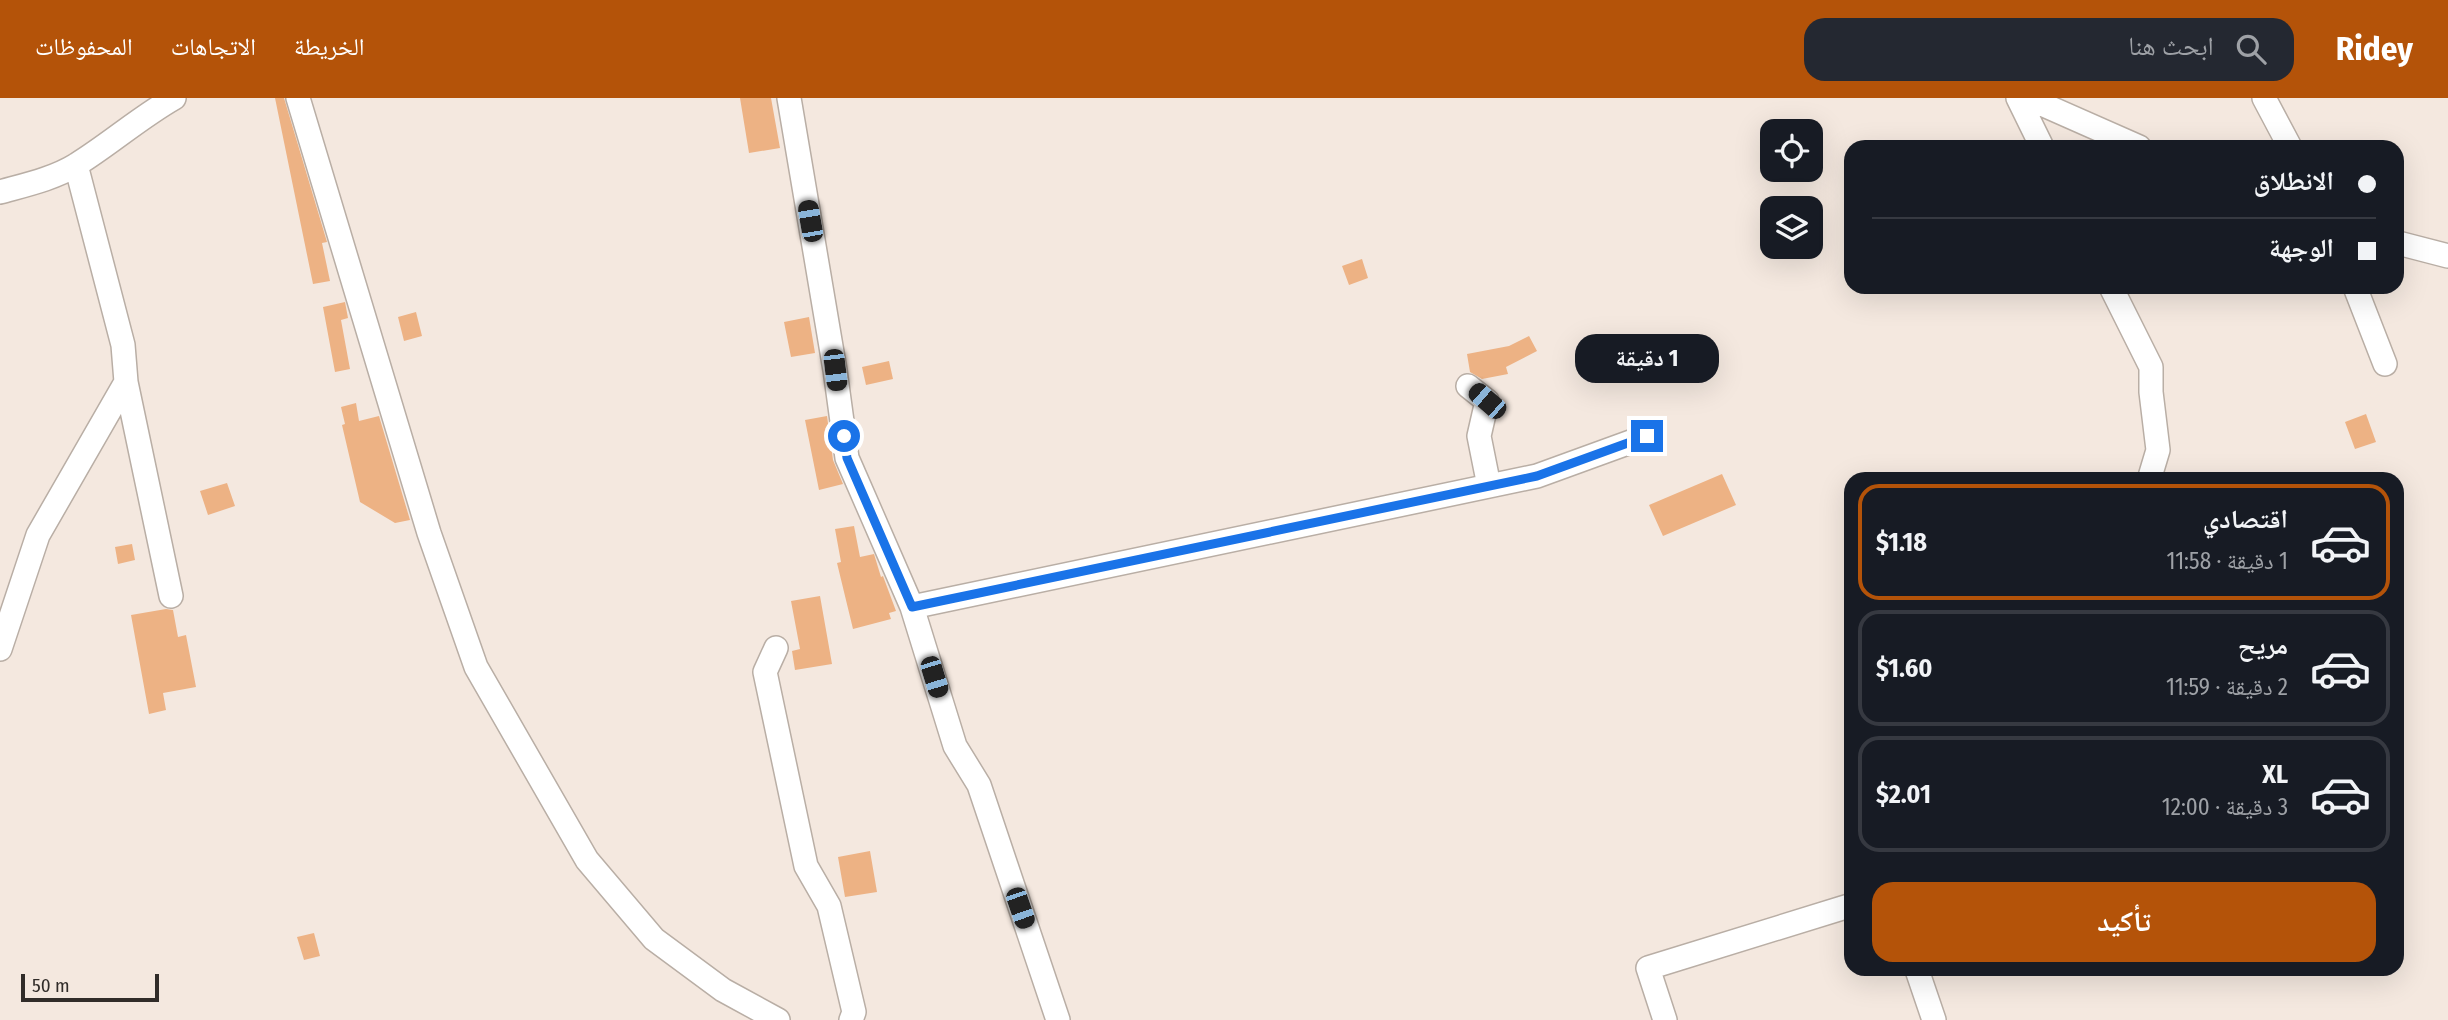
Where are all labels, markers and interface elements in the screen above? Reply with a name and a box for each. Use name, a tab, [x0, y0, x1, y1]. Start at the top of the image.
search box	[1804, 18, 2294, 81]
text: Ridey	[2336, 29, 2413, 69]
icon: search	[2232, 30, 2270, 68]
text: ابحث هنا	[2128, 31, 2214, 62]
text: المحفوظات	[35, 33, 133, 61]
text: الاتجاهات	[171, 33, 256, 61]
text: الخريطة	[294, 33, 365, 61]
map controls	[1760, 119, 1823, 259]
button: locate	[1760, 119, 1823, 182]
text: الانطلاق	[2254, 166, 2334, 197]
button: layers	[1760, 196, 1823, 259]
car	[797, 198, 824, 244]
text: الوجهة	[2269, 233, 2334, 264]
callout: 1 دقيقة	[1575, 334, 1719, 384]
text: 1 دقيقة	[1616, 344, 1678, 372]
car	[823, 348, 848, 392]
car	[1465, 379, 1510, 423]
route start	[828, 420, 860, 452]
route end	[1631, 420, 1663, 452]
text: اقتصادي	[2203, 504, 2288, 535]
icon: car	[2309, 511, 2372, 574]
text: $1.18	[1876, 527, 1927, 558]
text: 1 دقيقة · 11:58	[2167, 547, 2288, 575]
text: مريح	[2238, 630, 2288, 661]
icon: car	[2309, 637, 2372, 700]
text: $1.60	[1876, 653, 1933, 684]
car	[918, 654, 951, 700]
text: 2 دقيقة · 11:59	[2166, 673, 2288, 701]
text: XL	[2262, 759, 2288, 790]
icon: car	[2309, 763, 2372, 826]
text: $2.01	[1876, 779, 1931, 810]
text: 3 دقيقة · 12:00	[2162, 793, 2288, 821]
button: تأكيد	[1872, 882, 2376, 962]
car	[1004, 885, 1037, 931]
scale bar	[21, 971, 159, 1003]
text: 50 m	[32, 974, 70, 997]

